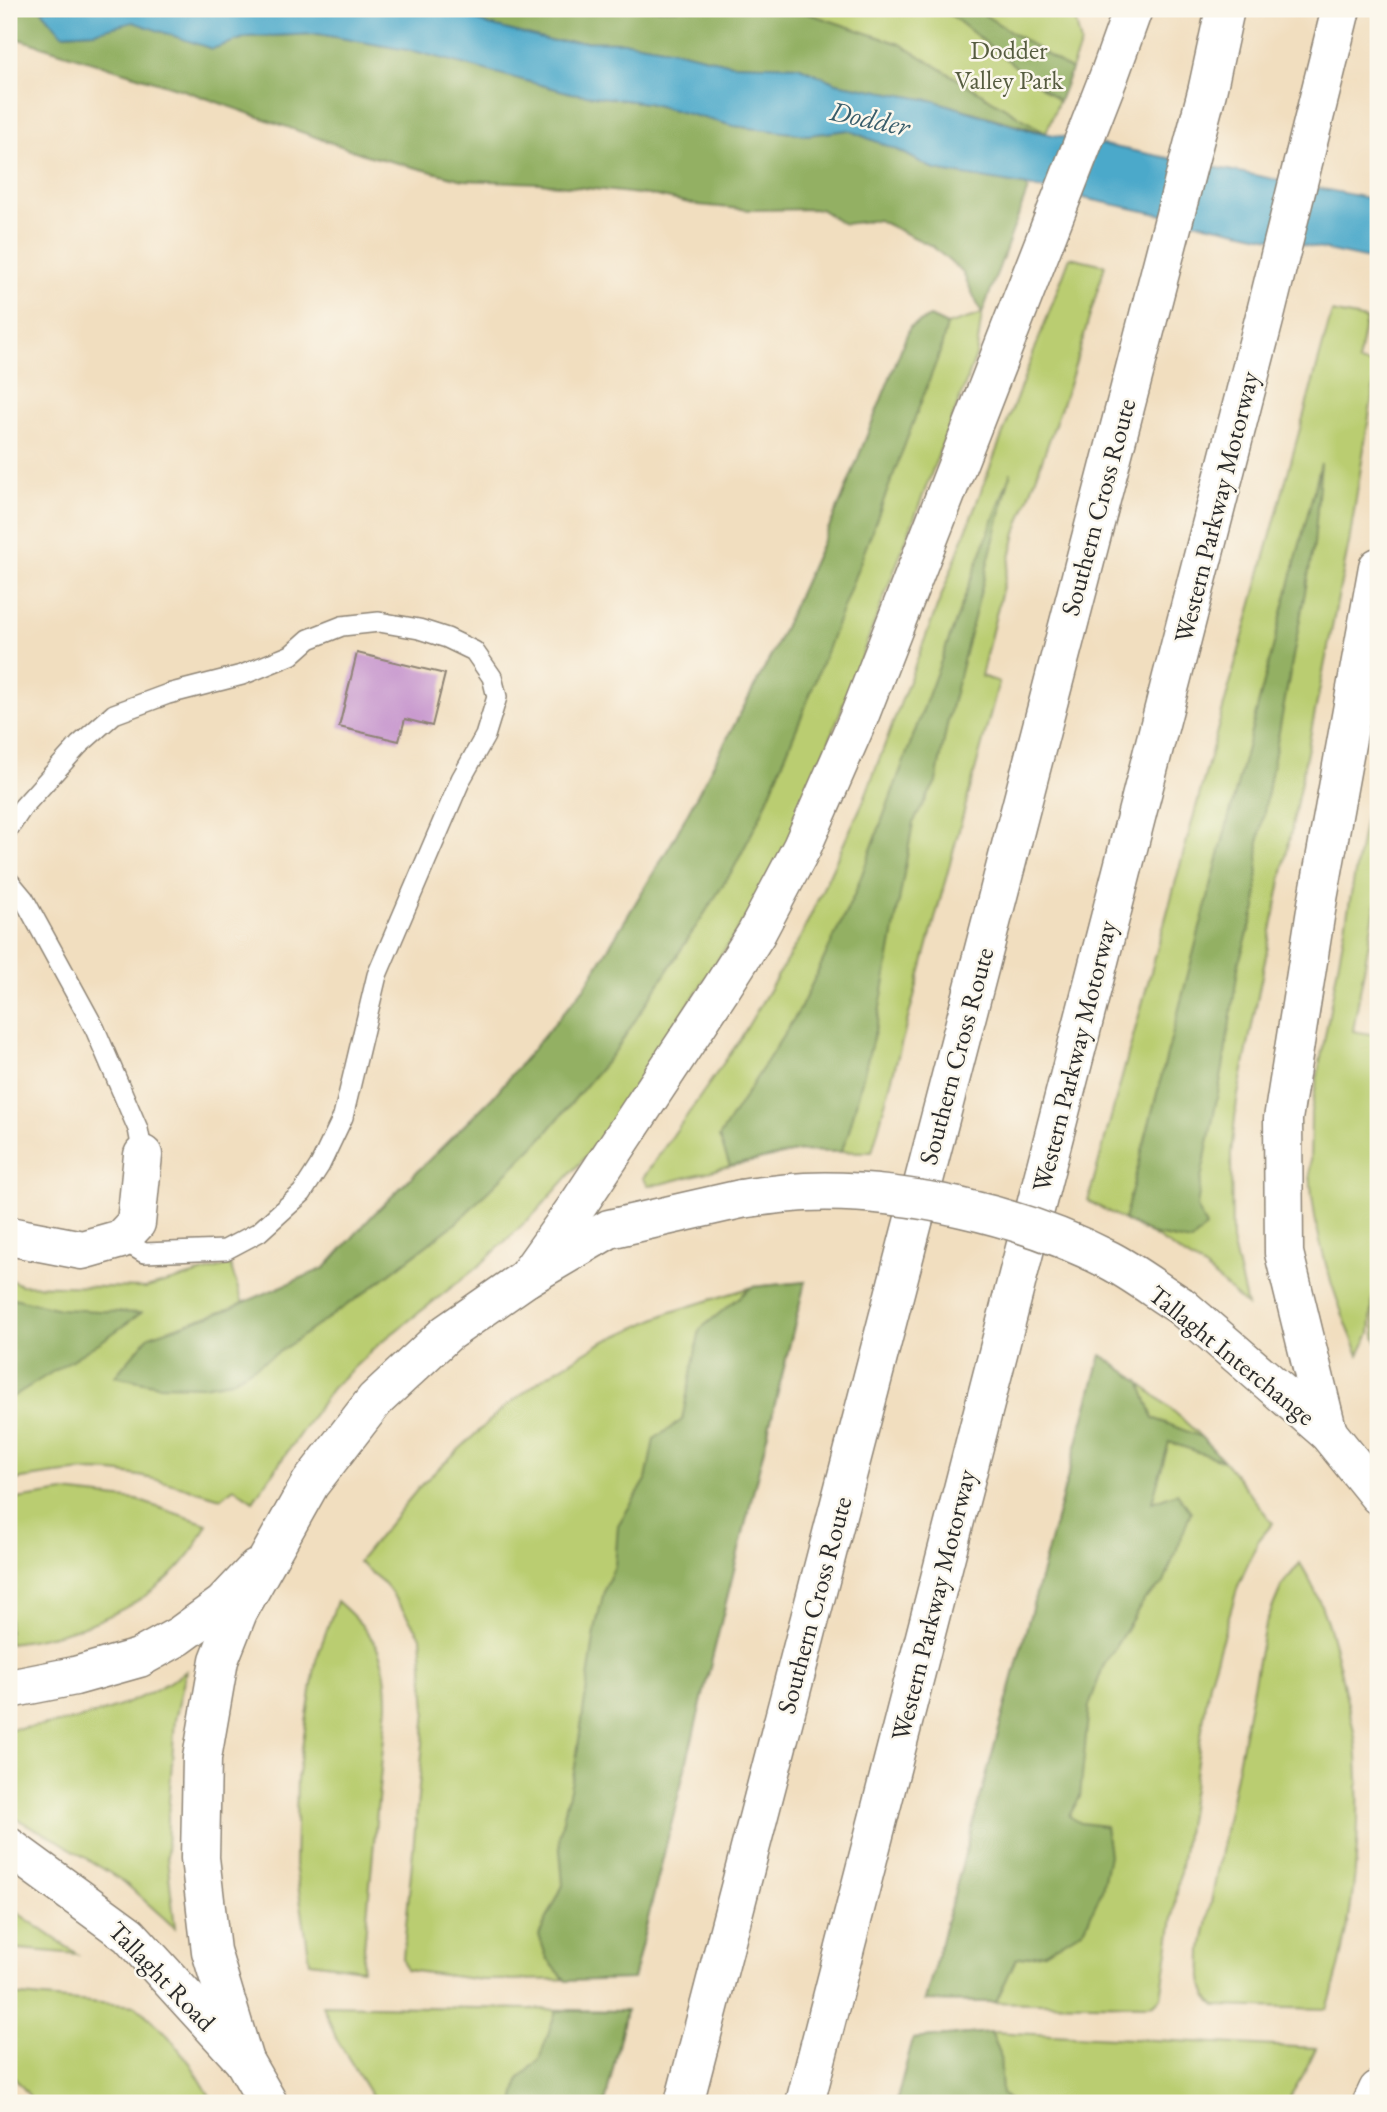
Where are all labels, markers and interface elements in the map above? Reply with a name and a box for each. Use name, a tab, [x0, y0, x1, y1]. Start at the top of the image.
park label: Dodder Valley Park	[955, 33, 1064, 97]
water label: Dodder	[826, 92, 915, 144]
street label: Western Parkway Motorway	[1166, 367, 1266, 646]
street label: Southern Cross Route	[1053, 395, 1143, 619]
street label: Western Parkway Motorway	[1024, 916, 1124, 1195]
street label: Southern Cross Route	[911, 944, 1001, 1168]
street label: Tallaght Interchange	[1142, 1277, 1322, 1433]
street label: Western Parkway Motorway	[883, 1465, 983, 1744]
street label: Southern Cross Route	[769, 1493, 859, 1717]
street label: Tallaght Road	[101, 1914, 224, 2039]

